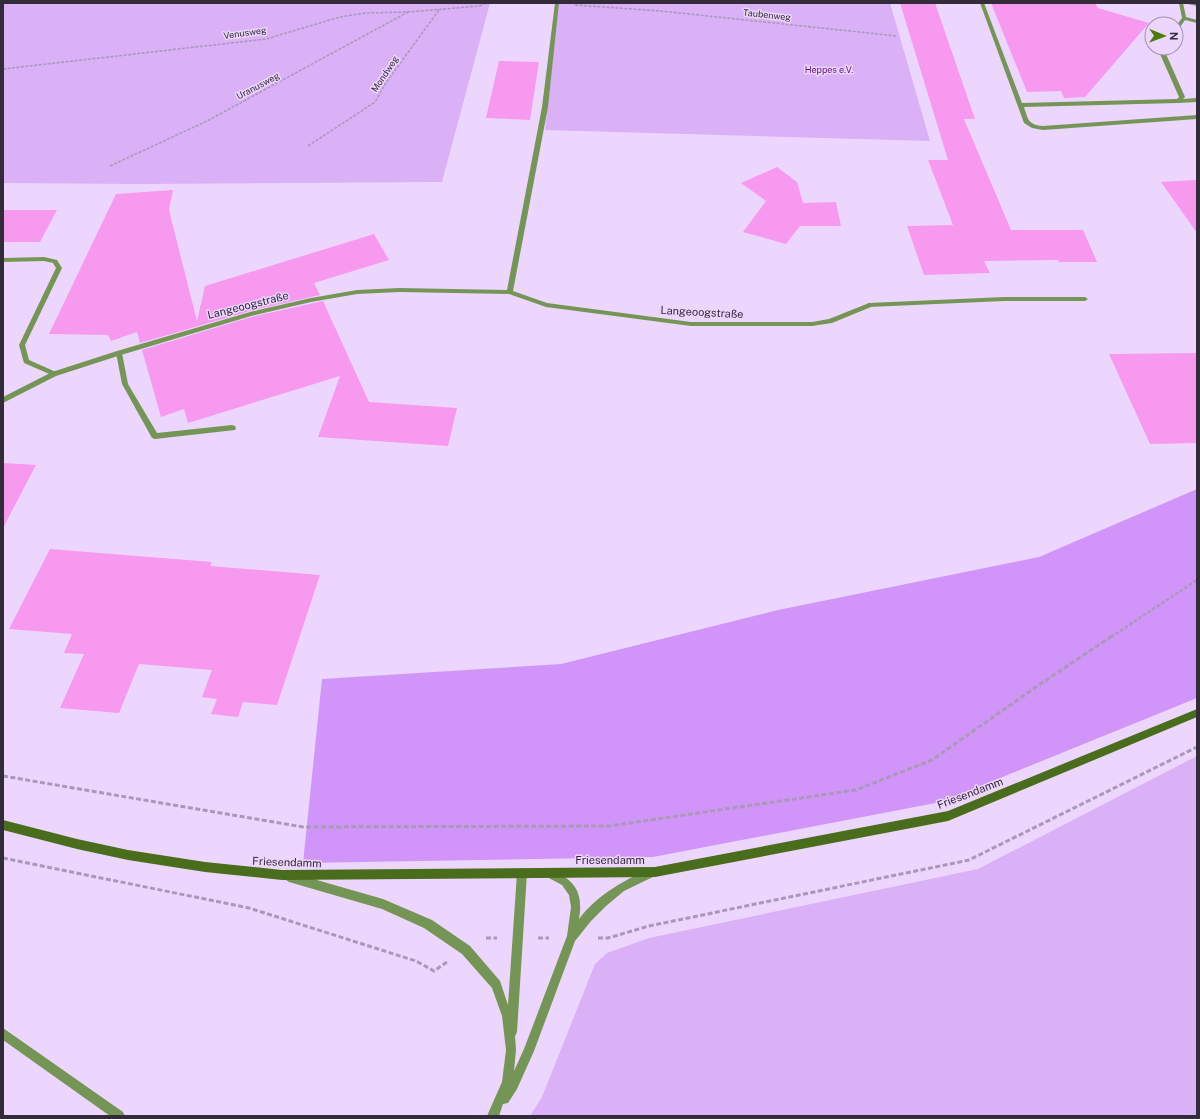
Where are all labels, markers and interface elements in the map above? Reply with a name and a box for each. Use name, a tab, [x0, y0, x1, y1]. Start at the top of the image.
street label: Taubenweg	[743, 7, 792, 23]
north arrow	[1144, 16, 1184, 56]
street label: Venusweg	[223, 24, 268, 41]
text: N	[1168, 32, 1180, 41]
street label: Mondweg	[369, 53, 401, 94]
park label: Heppes e.V.	[805, 64, 853, 75]
street label: Uranusweg	[234, 69, 282, 101]
street label: Langeoogstraße	[206, 289, 290, 321]
street label: Langeoogstraße	[660, 304, 744, 320]
street label: Friesendamm	[935, 775, 1005, 811]
street label: Friesendamm	[575, 854, 645, 866]
street label: Friesendamm	[252, 855, 322, 869]

